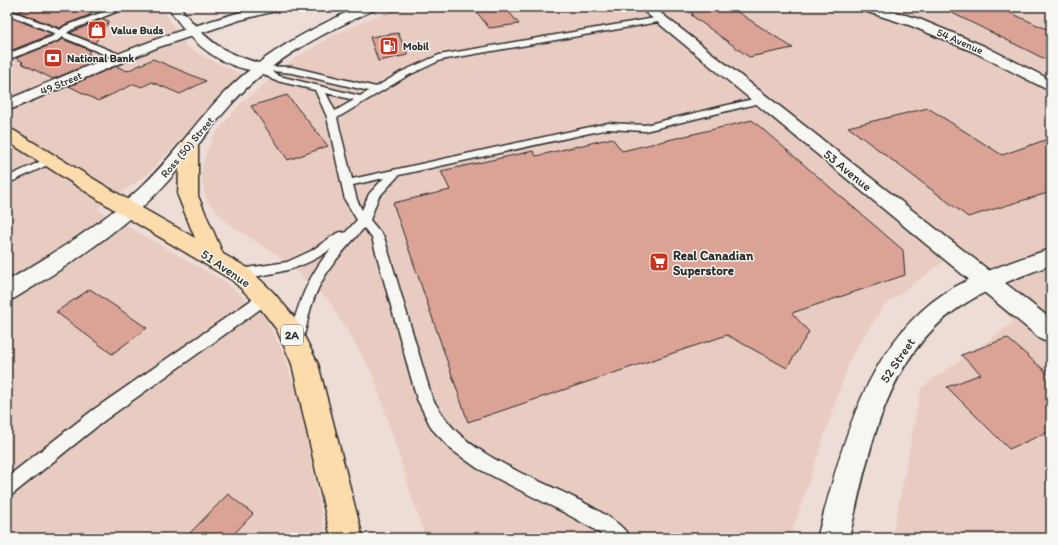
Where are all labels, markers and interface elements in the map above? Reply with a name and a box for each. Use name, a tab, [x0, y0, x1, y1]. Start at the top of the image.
shop icon: Value Buds	[86, 19, 108, 41]
place label: Value Buds	[111, 24, 164, 37]
street label: 54 Avenue	[935, 26, 985, 57]
fuel station icon: Mobil	[378, 35, 400, 57]
place label: Mobil	[403, 40, 430, 53]
bank icon: National Bank	[42, 47, 64, 69]
place label: National Bank	[67, 52, 135, 65]
street label: 49 Street	[38, 69, 84, 98]
street label: Ross (50) Street	[158, 114, 217, 181]
street label: 53 Avenue	[821, 146, 875, 194]
street label: 51 Avenue	[198, 246, 253, 290]
place label: Real Canadian Superstore	[673, 248, 754, 279]
supermarket icon: Real Canadian Superstore	[648, 251, 670, 273]
road number: 2A	[281, 325, 303, 345]
street label: 52 Street	[877, 335, 918, 386]

